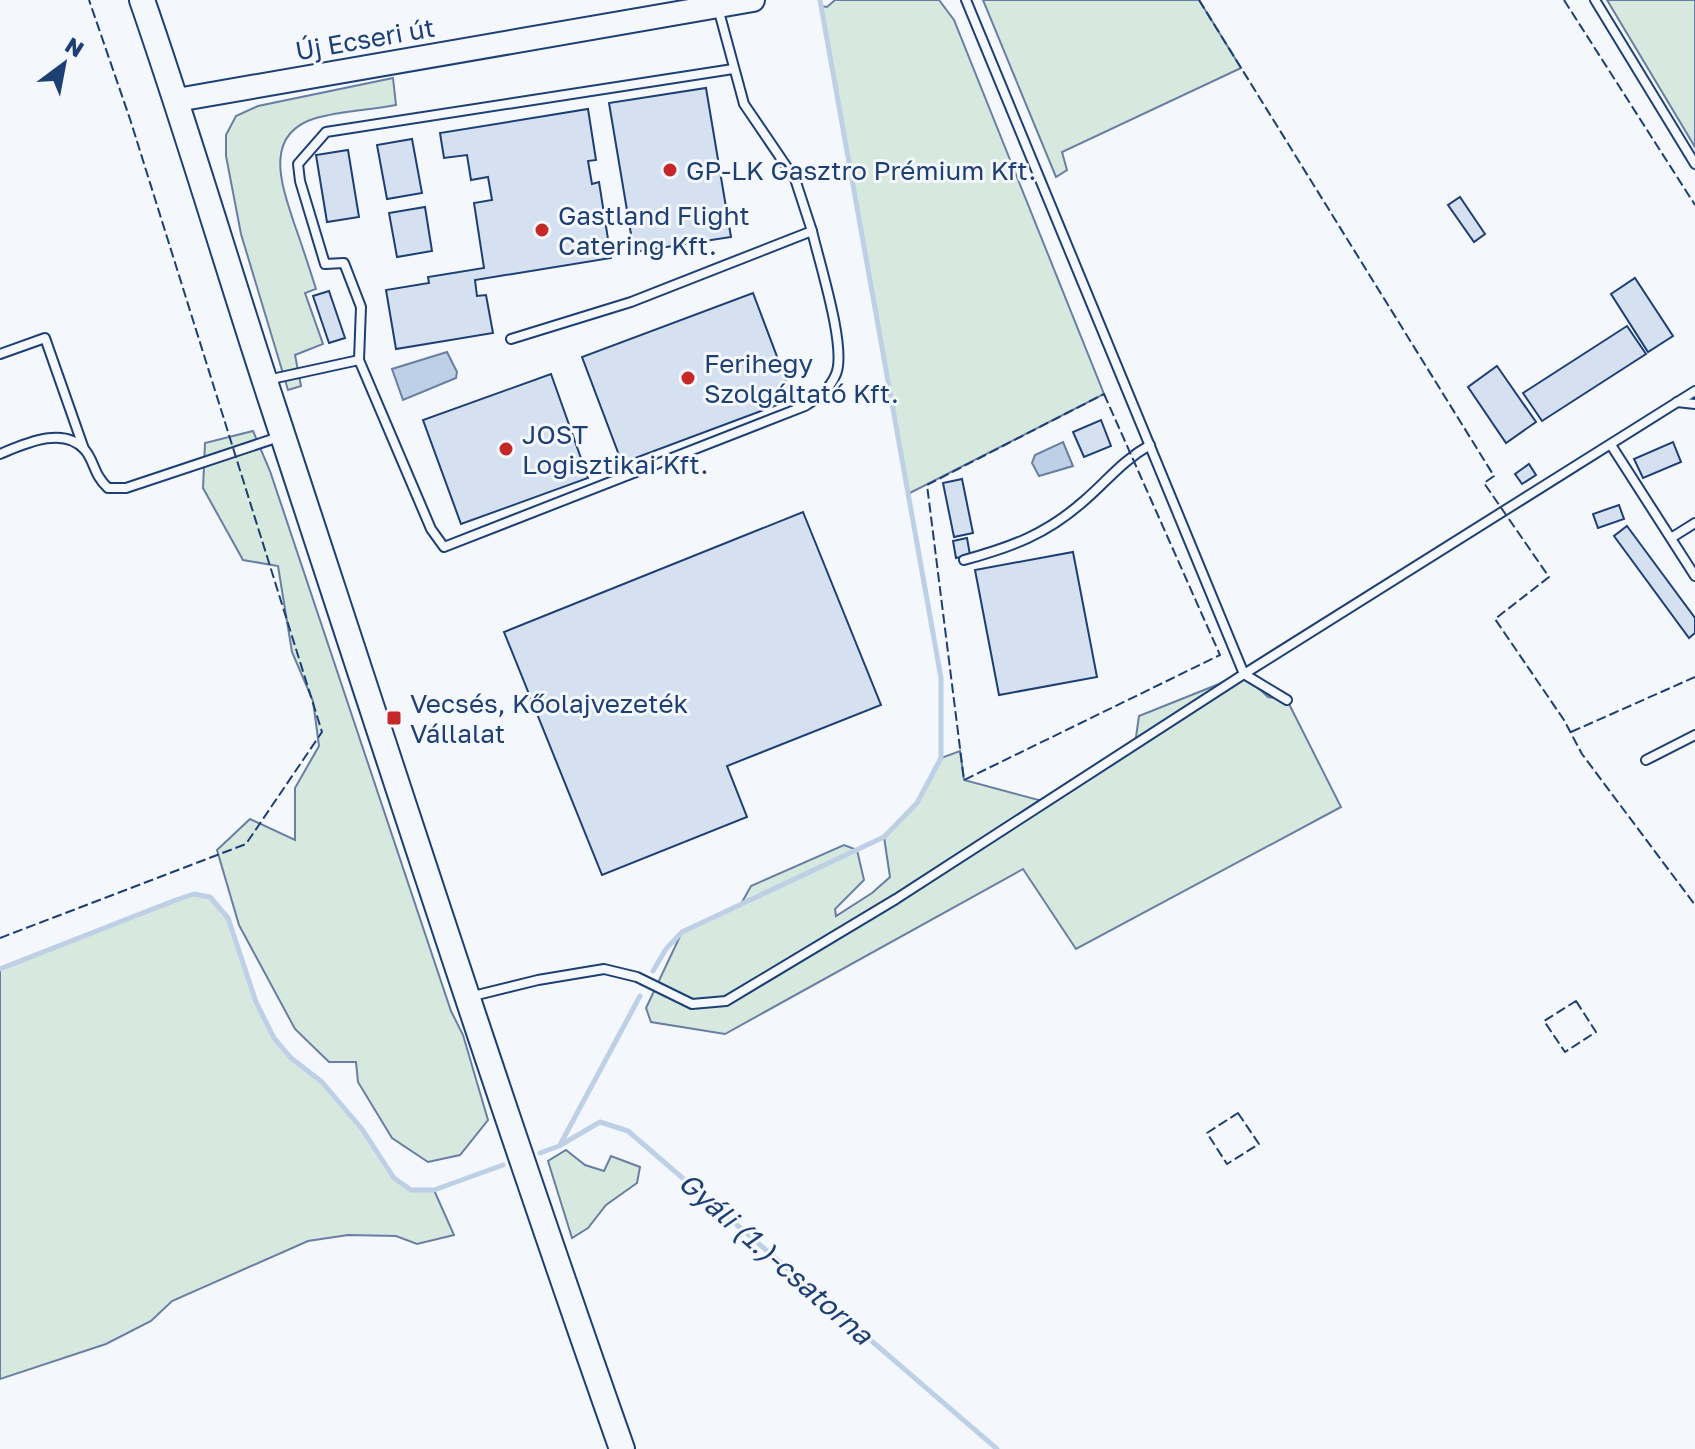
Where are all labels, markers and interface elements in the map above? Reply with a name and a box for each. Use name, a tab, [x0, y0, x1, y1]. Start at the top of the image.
street label: Új Ecseri út	[293, 12, 437, 66]
north arrow	[24, 24, 104, 104]
text: N	[61, 31, 89, 62]
place label: GP-LK Gasztro Prémium Kft.	[686, 155, 1036, 186]
marker: GP-LK Gasztro Prémium Kft.	[661, 161, 679, 179]
place label: Gastland Flight Catering Kft.	[558, 200, 750, 261]
marker: Gastland Flight Catering Kft.	[533, 221, 551, 239]
place label: Ferihegy Szolgáltató Kft.	[704, 348, 899, 409]
marker: Ferihegy Szolgáltató Kft.	[679, 369, 697, 387]
place label: JOST Logisztikai Kft.	[522, 419, 708, 480]
marker: JOST Logisztikai Kft.	[497, 440, 515, 458]
place label: Vecsés, Kőolajvezeték Vállalat	[410, 688, 689, 749]
marker: Vecsés, Kőolajvezeték Vállalat	[385, 709, 403, 727]
water label: Gyáli (1.)-csatorna	[673, 1165, 880, 1352]

